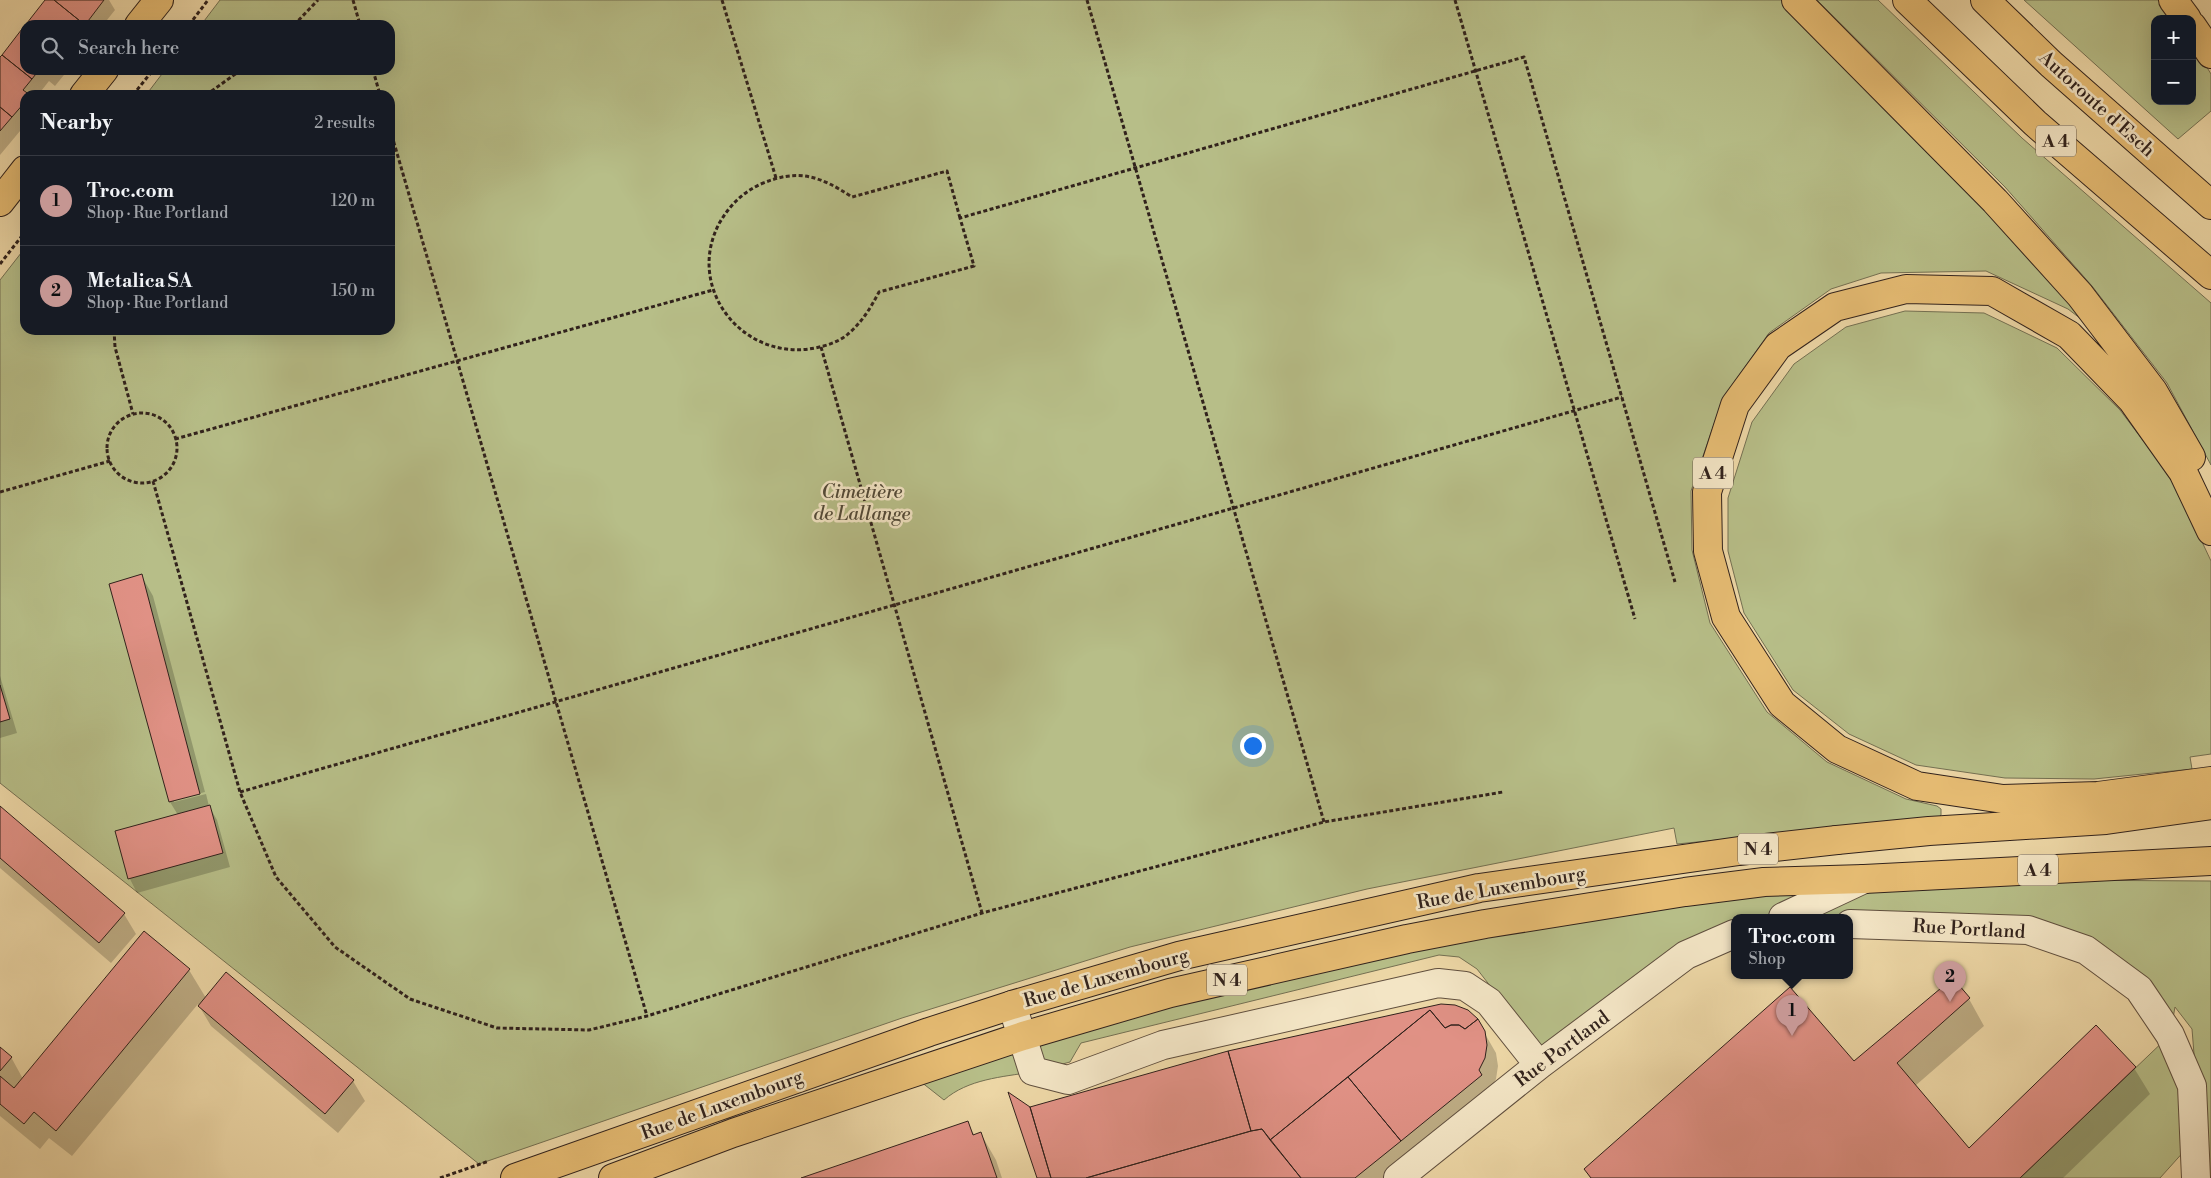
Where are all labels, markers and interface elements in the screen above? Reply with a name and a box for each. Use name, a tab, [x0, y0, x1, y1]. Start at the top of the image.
map controls	[2151, 15, 2196, 105]
button: +	[2151, 15, 2196, 60]
search box	[20, 20, 395, 75]
icon: search	[38, 34, 66, 62]
text: Search here	[78, 36, 179, 60]
street label: Autoroute d'Esch	[2033, 45, 2160, 162]
button: −	[2151, 60, 2196, 105]
text: Nearby	[40, 110, 113, 136]
text: 2 results	[314, 113, 375, 133]
road number: A 4	[2036, 125, 2076, 156]
text: Troc.com	[87, 179, 174, 203]
text: 1	[52, 191, 60, 211]
text: 120 m	[331, 191, 375, 211]
text: Shop · Rue Portland	[87, 203, 228, 223]
text: Metalica SA	[87, 269, 192, 293]
text: 2	[51, 281, 61, 301]
text: 150 m	[331, 281, 375, 301]
text: Shop · Rue Portland	[87, 293, 228, 313]
road number: A 4	[1693, 458, 1733, 488]
park label: Cimetière de Lallange	[814, 480, 911, 526]
your location	[1240, 733, 1266, 759]
road number: N 4	[1738, 834, 1778, 864]
road number: A 4	[2018, 854, 2058, 886]
street label: Rue de Luxembourg	[1415, 861, 1587, 915]
popup	[1731, 914, 1853, 979]
street label: Rue Portland	[1912, 914, 2026, 944]
text: Troc.com	[1749, 925, 1835, 949]
street label: Rue de Luxembourg	[1021, 943, 1192, 1013]
text: Shop	[1749, 949, 1785, 969]
pin: 2	[1934, 961, 1966, 1002]
road number: N 4	[1207, 964, 1247, 996]
pin: 1	[1776, 995, 1808, 1036]
street label: Rue Portland	[1510, 1005, 1614, 1093]
street label: Rue de Luxembourg	[638, 1064, 807, 1146]

